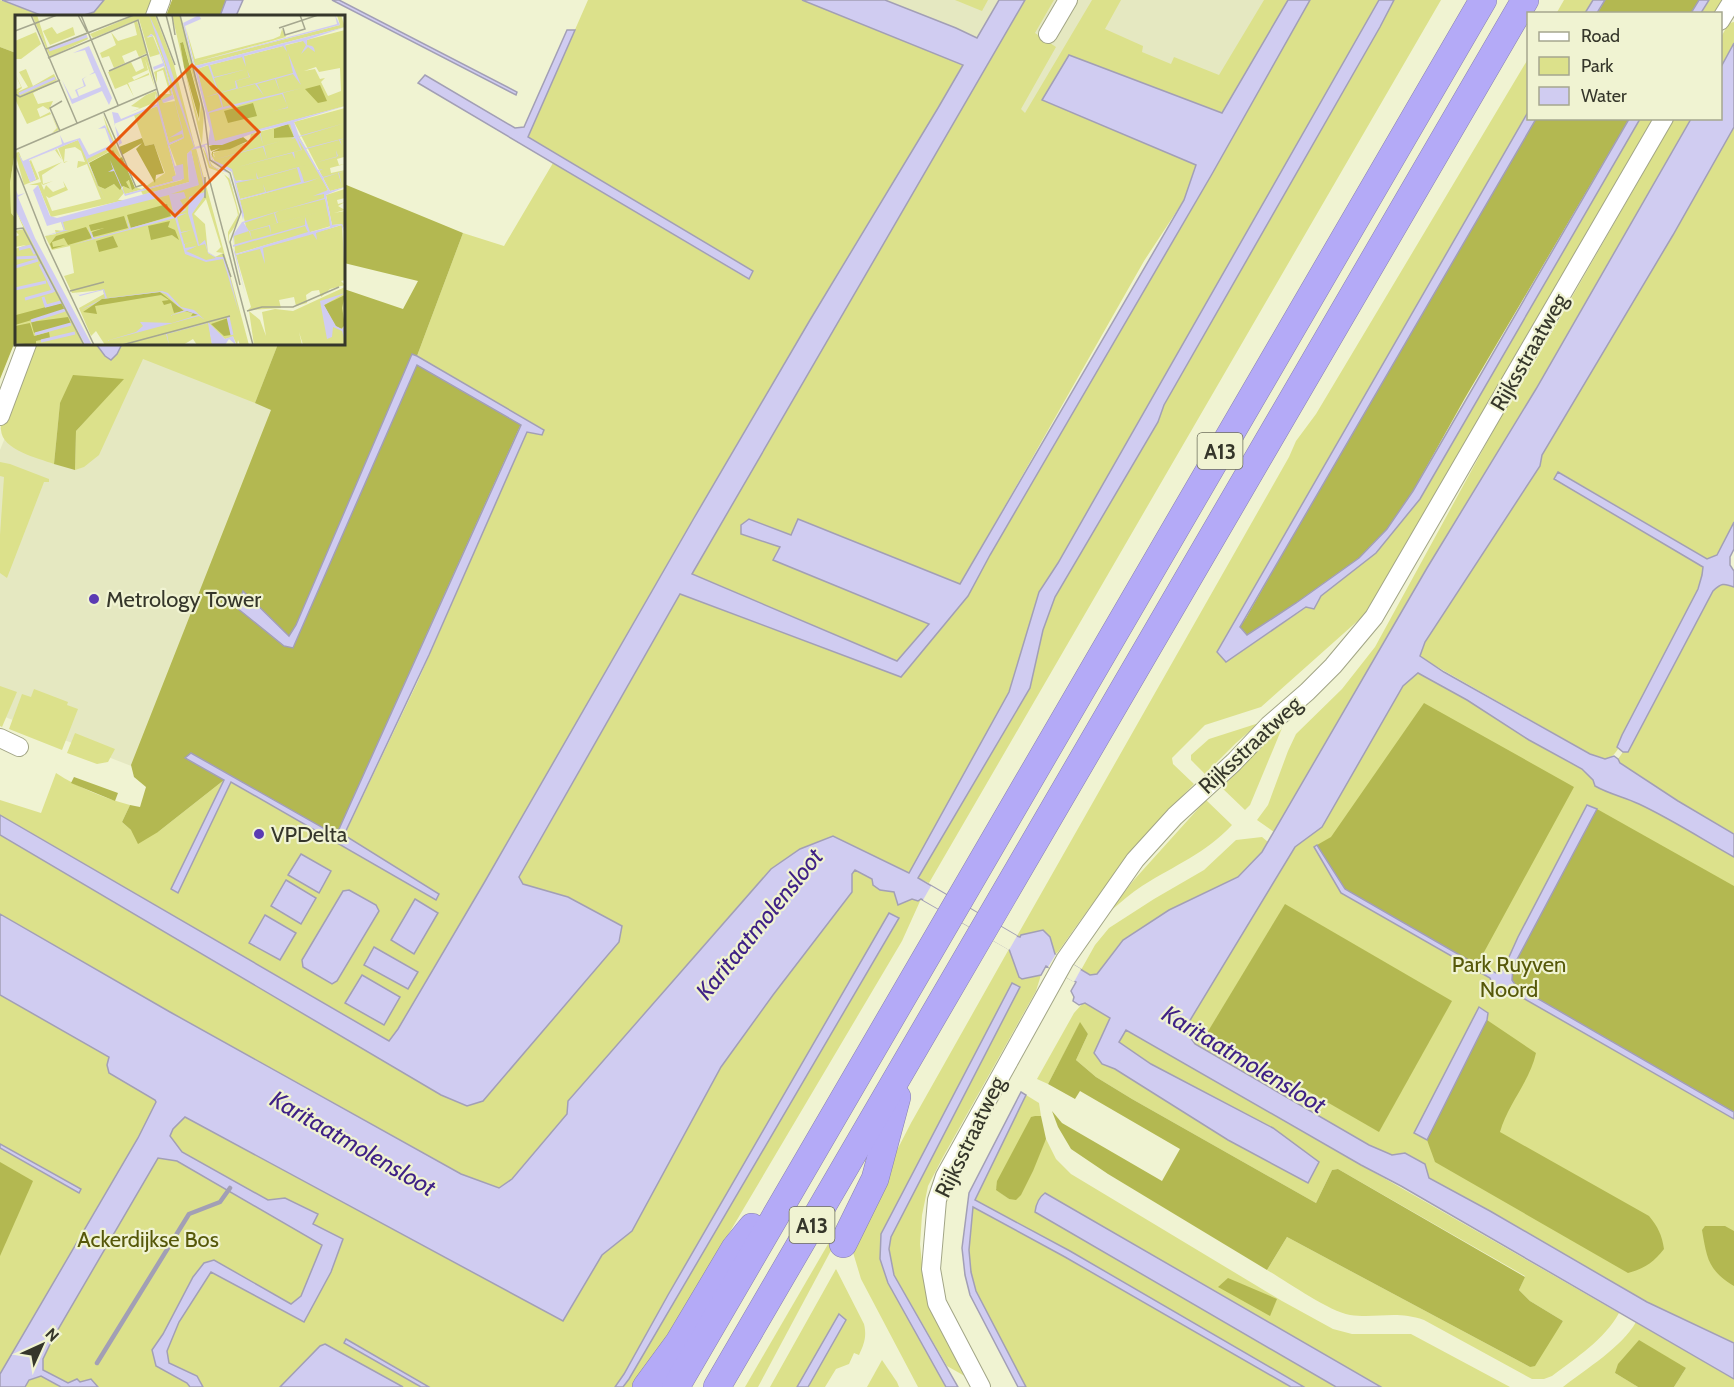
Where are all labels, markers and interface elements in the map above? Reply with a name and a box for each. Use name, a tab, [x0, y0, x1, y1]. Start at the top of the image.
legend	[1527, 12, 1722, 120]
inset map	[15, 15, 345, 345]
text: Road	[1581, 25, 1620, 47]
text: Park	[1581, 55, 1614, 77]
text: Water	[1581, 85, 1627, 107]
street label: Rijksstraatweg	[1485, 288, 1574, 416]
road number: A13	[1198, 433, 1242, 469]
place label: Metrology Tower	[106, 586, 261, 613]
marker: Metrology Tower	[87, 592, 101, 606]
street label: Rijksstraatweg	[1193, 690, 1308, 800]
place label: VPDelta	[271, 821, 348, 848]
marker: VPDelta	[252, 827, 266, 841]
water label: Karitaatmolensloot	[689, 842, 829, 1005]
park label: Park Ruyven Noord	[1452, 951, 1566, 1003]
water label: Karitaatmolensloot	[1157, 999, 1332, 1120]
street label: Rijksstraatweg	[929, 1071, 1011, 1202]
water label: Karitaatmolensloot	[265, 1084, 441, 1202]
road number: A13	[790, 1207, 834, 1243]
park label: Ackerdijkse Bos	[77, 1226, 219, 1253]
north arrow	[12, 1315, 72, 1375]
text: N	[42, 1324, 63, 1345]

